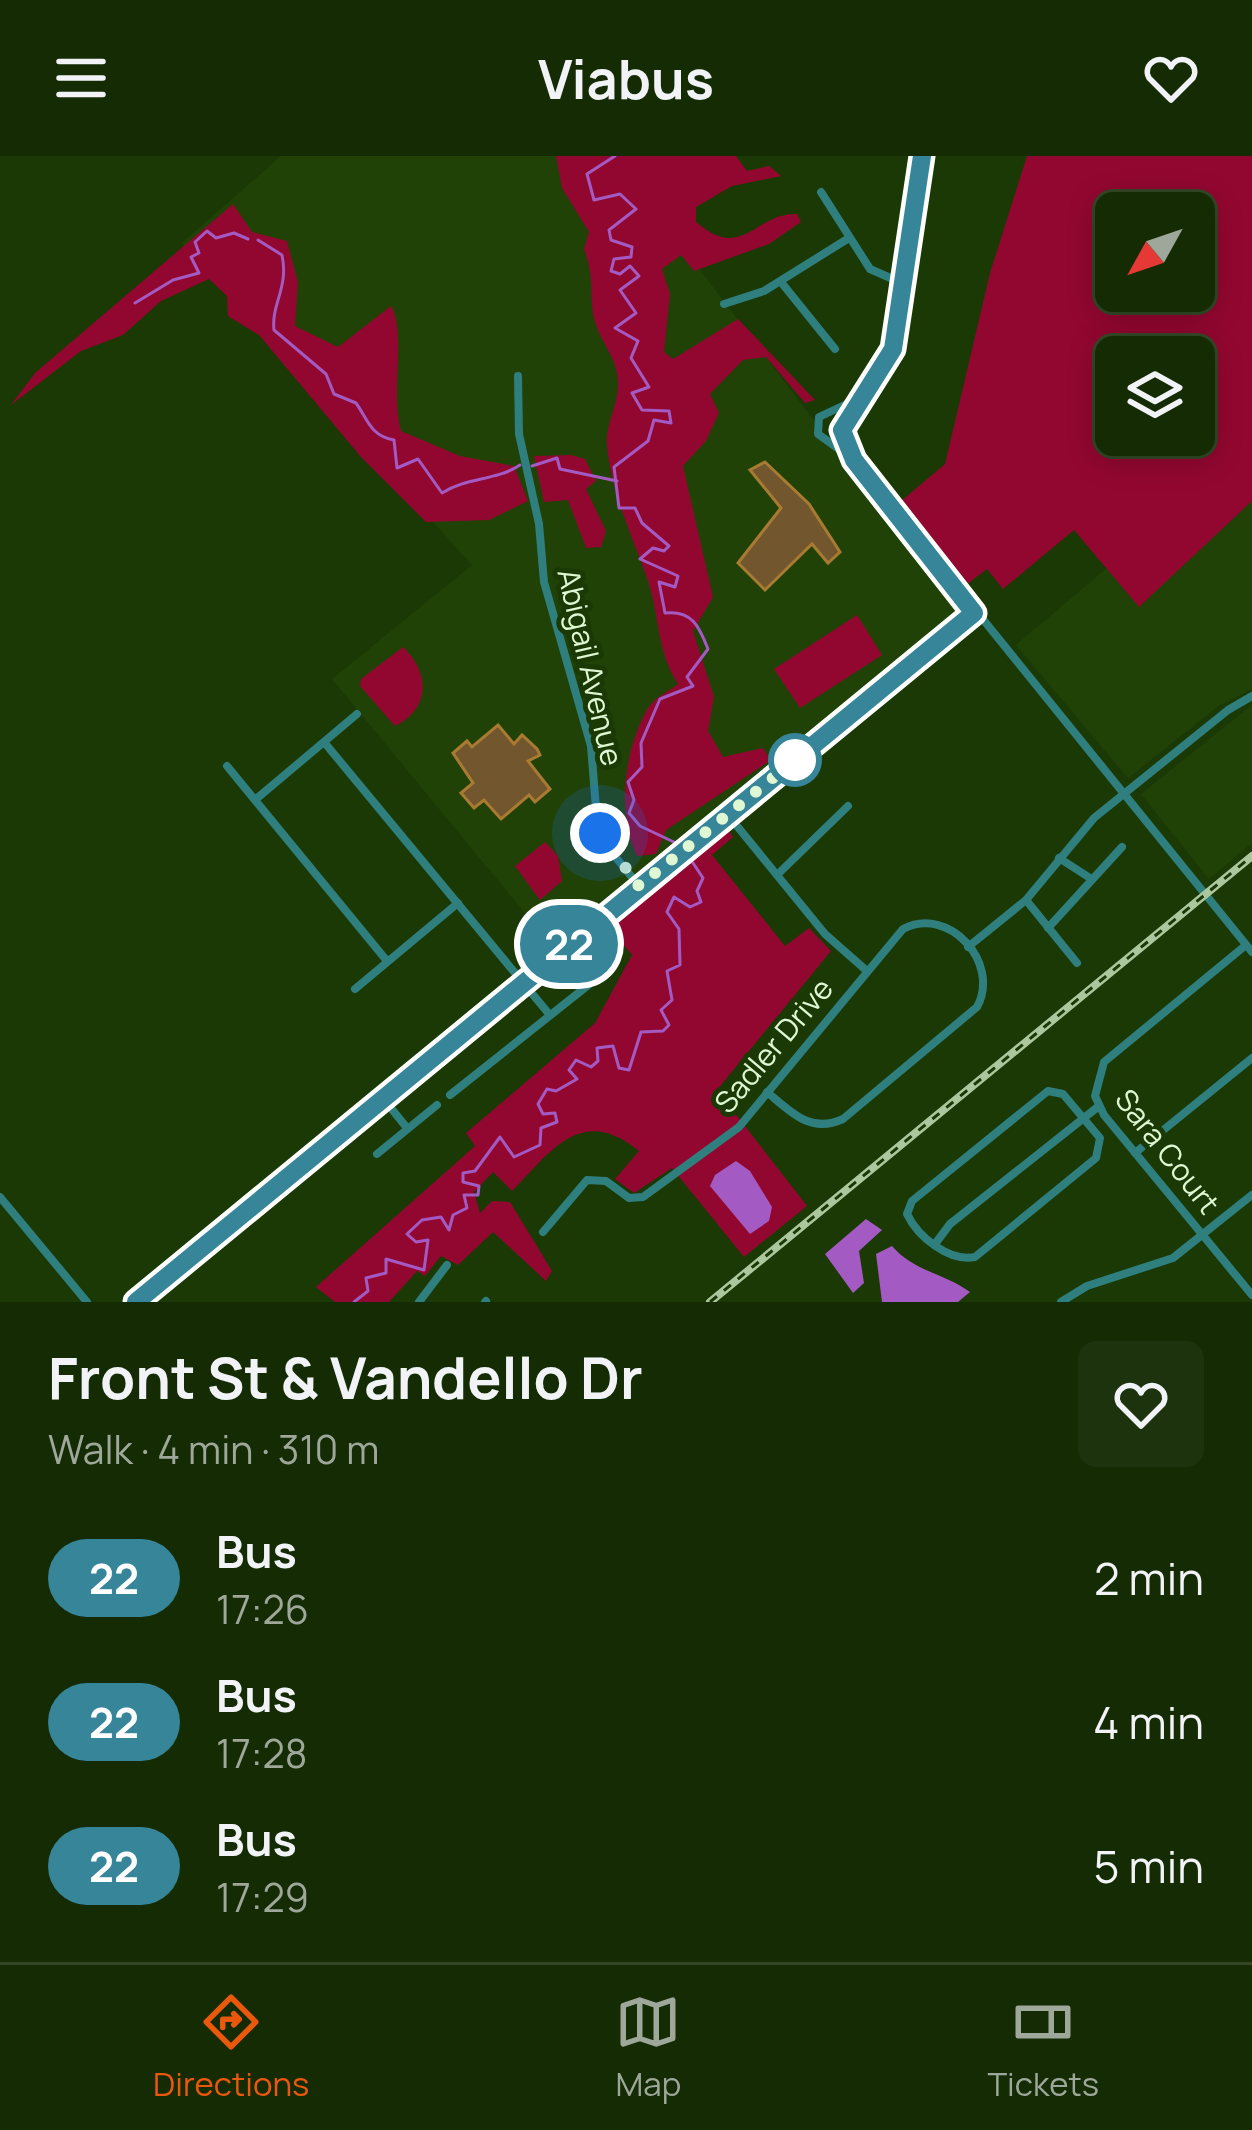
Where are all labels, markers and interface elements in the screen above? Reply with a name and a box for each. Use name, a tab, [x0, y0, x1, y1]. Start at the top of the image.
text: Viabus	[538, 41, 714, 115]
icon: menu	[48, 45, 114, 111]
icon: heart	[1138, 45, 1204, 111]
north arrow	[1095, 192, 1215, 312]
map controls	[1095, 192, 1215, 456]
button: layers	[1095, 336, 1215, 456]
street label: Abigail Avenue	[548, 565, 634, 769]
unlabelled marker	[770, 735, 820, 785]
your location	[570, 803, 630, 863]
line badge: 22	[515, 905, 623, 983]
text: 22	[544, 915, 594, 973]
street label: Sadler Drive	[704, 969, 842, 1121]
street label: Sara Court	[1106, 1080, 1230, 1222]
text: Front St & Vandello Dr	[48, 1338, 643, 1416]
button: heart	[1078, 1341, 1204, 1467]
text: Walk · 4 min · 310 m	[48, 1422, 379, 1476]
text: Bus	[216, 1520, 297, 1582]
text: 2 min	[1094, 1547, 1204, 1609]
text: 22	[89, 1549, 139, 1607]
text: 17:26	[216, 1582, 309, 1636]
text: Bus	[216, 1664, 297, 1726]
text: 4 min	[1093, 1691, 1204, 1753]
text: 22	[89, 1693, 139, 1751]
text: 17:28	[216, 1726, 307, 1780]
text: Bus	[216, 1808, 297, 1870]
text: 5 min	[1094, 1835, 1204, 1897]
text: 22	[89, 1837, 139, 1895]
text: 17:29	[216, 1870, 309, 1924]
tab: Directions	[153, 1989, 309, 2106]
tab: Map	[615, 1989, 681, 2106]
tab: Tickets	[987, 1989, 1099, 2106]

